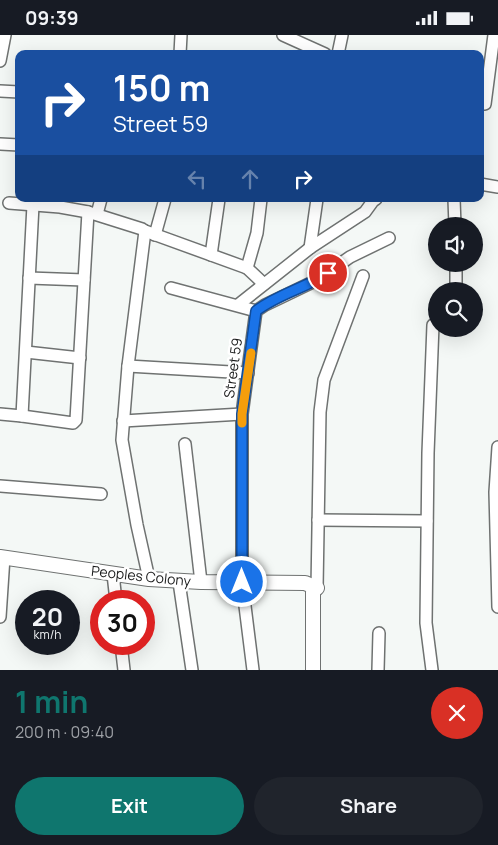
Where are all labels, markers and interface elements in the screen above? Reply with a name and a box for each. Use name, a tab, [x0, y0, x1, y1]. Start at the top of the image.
text: 09:39	[25, 5, 79, 31]
text: 150 m	[113, 64, 210, 112]
icon: right	[30, 70, 95, 135]
text: Street 59	[113, 109, 208, 139]
icon: left	[183, 165, 211, 193]
icon: ahead	[236, 165, 264, 193]
icon: right	[289, 165, 317, 193]
map controls	[428, 217, 483, 337]
button: sound	[428, 217, 483, 272]
pin	[307, 252, 349, 294]
icon: arrive	[314, 259, 342, 287]
button: search	[428, 282, 483, 337]
street label: Street 59	[219, 337, 246, 399]
position arrow	[215, 555, 267, 607]
street label: Peoples Colony	[90, 561, 192, 590]
speed limit sign: 30	[90, 590, 155, 655]
text: 20	[32, 599, 63, 634]
text: km/h	[34, 626, 61, 643]
text: 1 min	[15, 681, 88, 722]
button: close	[431, 687, 483, 739]
text: 200 m · 09:40	[15, 721, 114, 743]
button: Exit	[15, 777, 244, 835]
button: Share	[254, 777, 483, 835]

